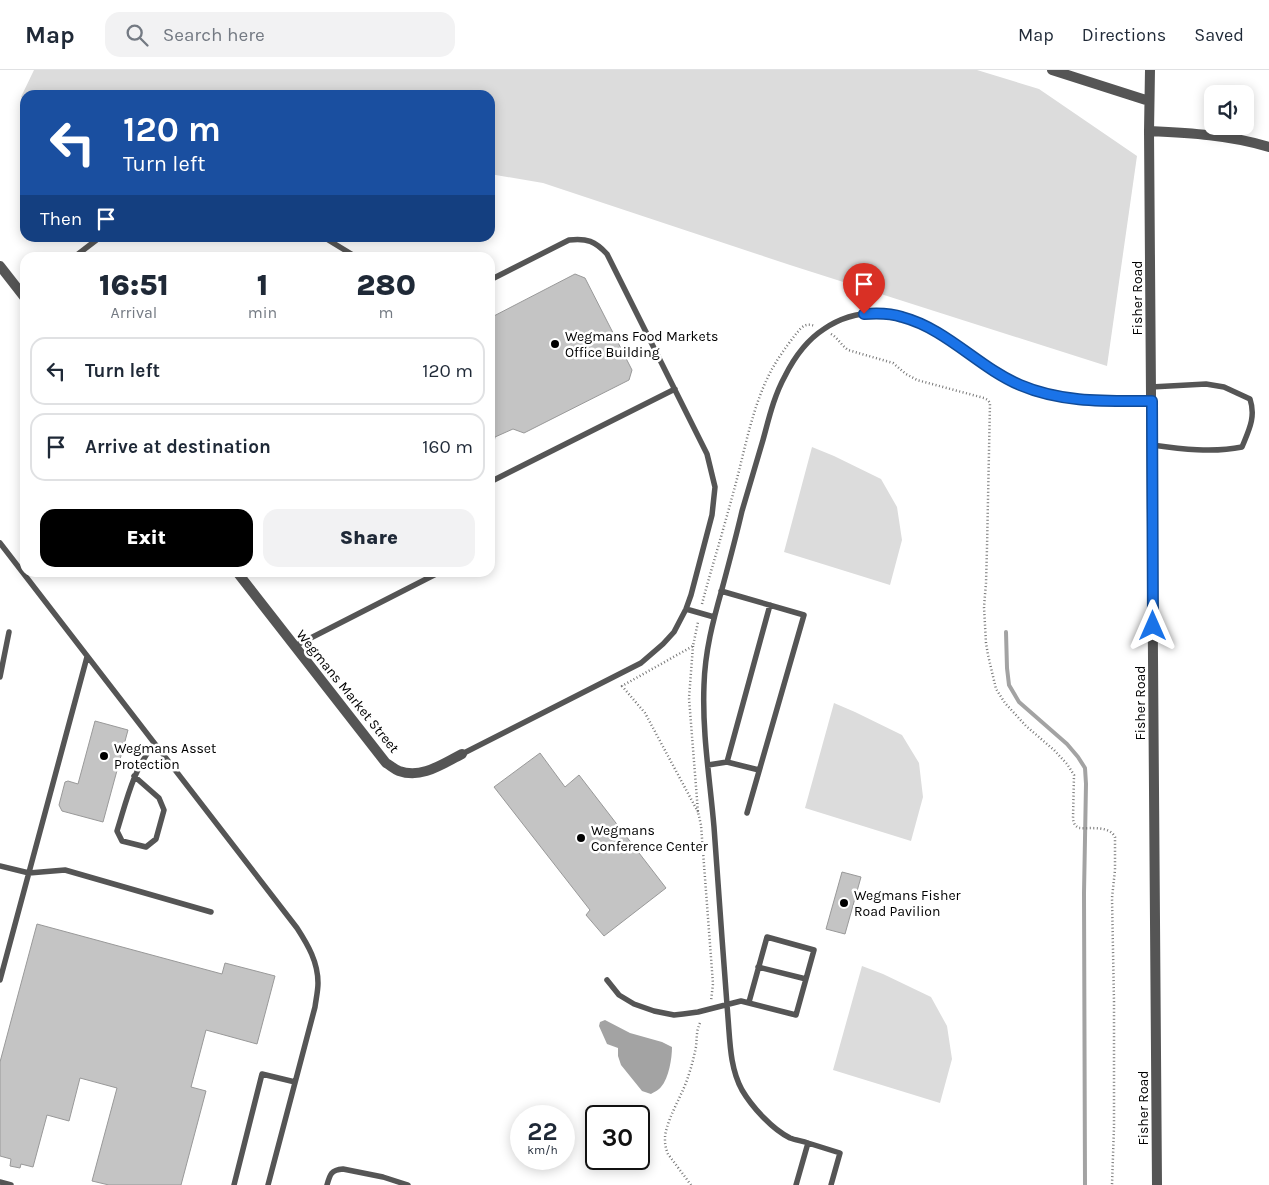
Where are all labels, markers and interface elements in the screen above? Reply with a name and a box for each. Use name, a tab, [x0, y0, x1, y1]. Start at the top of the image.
search box	[105, 12, 455, 57]
text: Map	[25, 21, 75, 49]
icon: search	[123, 21, 151, 49]
text: Search here	[163, 24, 265, 46]
text: Map	[1018, 24, 1054, 46]
text: Directions	[1082, 24, 1166, 46]
text: Saved	[1194, 24, 1244, 46]
map controls	[1204, 85, 1254, 135]
button: sound	[1204, 85, 1254, 135]
text: 120 m	[123, 109, 221, 150]
icon: left	[40, 110, 105, 175]
text: Turn left	[123, 151, 206, 177]
icon: arrive	[92, 205, 120, 233]
text: Then	[40, 208, 82, 230]
street label: Fisher Road	[1129, 260, 1146, 336]
pin	[843, 263, 885, 314]
text: 16:51	[99, 267, 169, 303]
text: 1	[257, 267, 268, 303]
text: 280	[356, 267, 416, 303]
icon: arrive	[850, 270, 878, 298]
text: Arrival	[110, 303, 157, 322]
text: min	[248, 303, 277, 322]
text: m	[379, 303, 394, 322]
place label: Wegmans Food Markets Office Building	[565, 328, 718, 361]
marker: Wegmans Food Markets Office Building	[549, 338, 561, 350]
icon: left	[42, 357, 70, 385]
text: Turn left	[85, 360, 160, 382]
text: 120 m	[422, 360, 473, 382]
icon: arrive	[42, 433, 70, 461]
text: Arrive at destination	[85, 436, 271, 458]
text: 160 m	[422, 436, 473, 458]
button: Exit	[40, 509, 253, 567]
button: Share	[263, 509, 475, 567]
position arrow	[1126, 599, 1178, 651]
street label: Wegmans Market Street	[293, 626, 403, 756]
street label: Fisher Road	[1132, 665, 1149, 741]
place label: Wegmans Asset Protection	[114, 740, 216, 773]
marker: Wegmans Asset Protection	[98, 750, 110, 762]
place label: Wegmans Conference Center	[591, 822, 709, 855]
marker: Wegmans Conference Center	[575, 832, 587, 844]
place label: Wegmans Fisher Road Pavilion	[854, 887, 962, 920]
marker: Wegmans Fisher Road Pavilion	[838, 897, 850, 909]
street label: Fisher Road	[1135, 1070, 1152, 1146]
speed limit sign: 30	[585, 1105, 650, 1170]
text: 22	[527, 1117, 558, 1146]
text: km/h	[527, 1143, 558, 1157]

